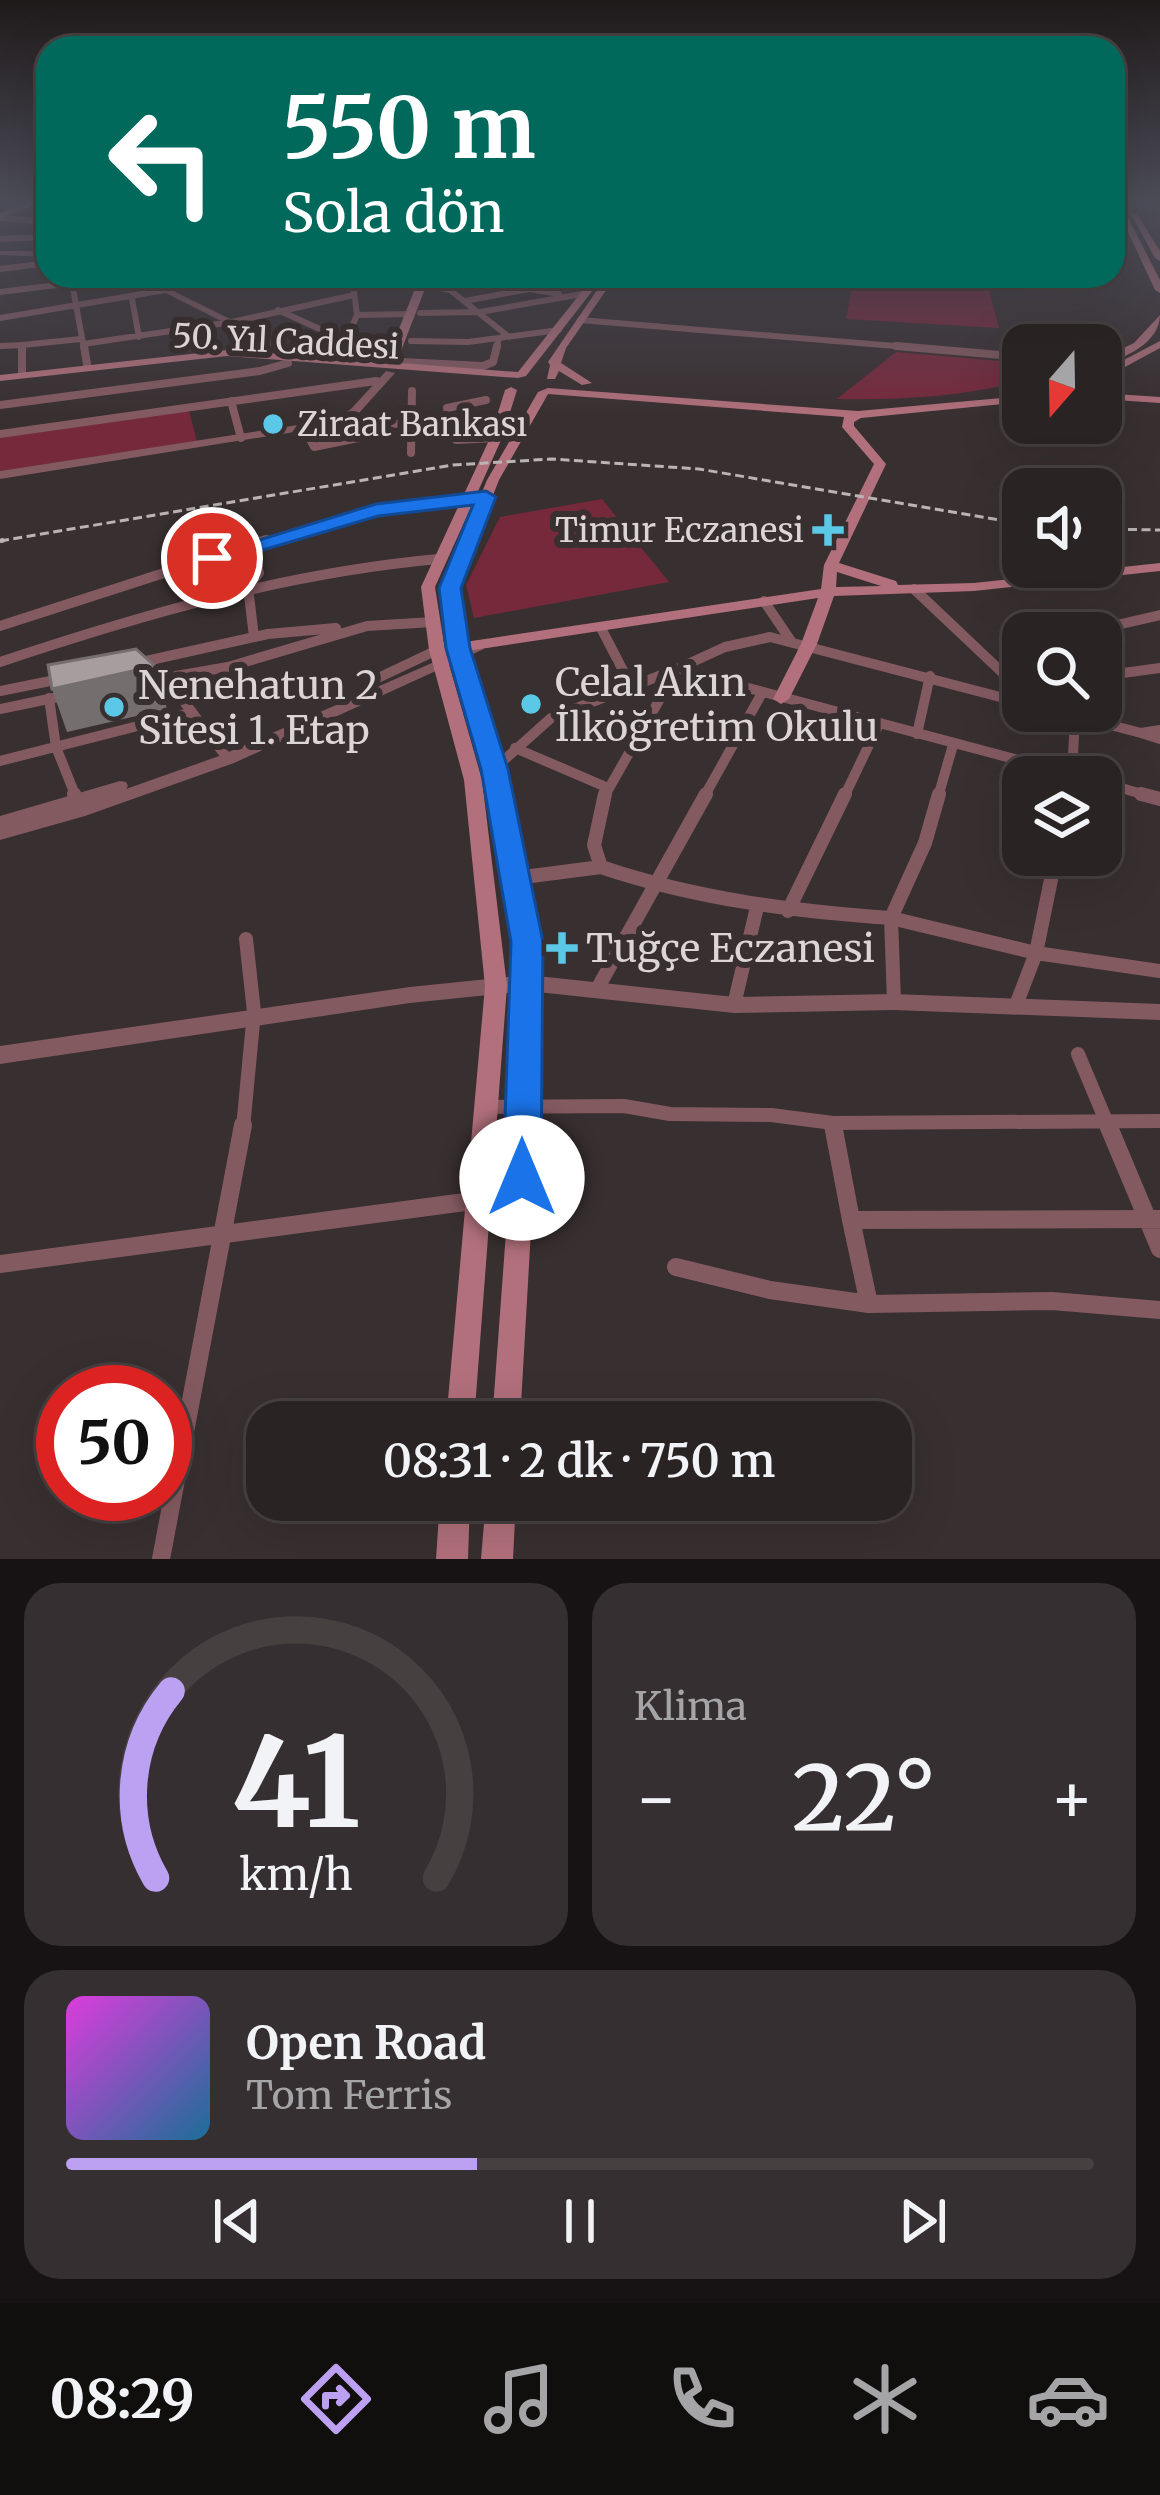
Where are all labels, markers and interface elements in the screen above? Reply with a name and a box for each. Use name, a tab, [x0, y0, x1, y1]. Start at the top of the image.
text: 550 m	[282, 75, 536, 181]
icon: left	[84, 84, 240, 240]
text: Sola dön	[282, 179, 504, 247]
street label: 50. Yıl Caddesi	[172, 315, 400, 368]
north arrow	[1002, 324, 1122, 444]
map controls	[1002, 324, 1122, 876]
place label: Ziraat Bankası	[297, 404, 527, 445]
marker: Ziraat Bankası	[260, 411, 286, 437]
button: sound	[1002, 468, 1122, 588]
pin	[161, 507, 263, 609]
place label: Timur Eczanesi	[555, 510, 804, 551]
marker: Timur Eczanesi	[815, 517, 841, 543]
icon: arrive	[179, 525, 245, 591]
button: search	[1002, 612, 1122, 732]
place label: Celal Akın İlköğretim Okulu	[555, 658, 879, 752]
place label: Nenehatun 2 Sitesi 1. Etap	[138, 661, 378, 755]
marker: Celal Akın İlköğretim Okulu	[518, 691, 544, 717]
marker: Nenehatun 2 Sitesi 1. Etap	[101, 694, 127, 720]
button: layers	[1002, 756, 1122, 876]
place label: Tuğçe Eczanesi	[586, 924, 875, 973]
marker: Tuğçe Eczanesi	[549, 935, 575, 961]
position arrow	[459, 1115, 585, 1241]
speed limit sign: 50	[36, 1365, 192, 1521]
text: 08:31 · 2 dk · 750 m	[383, 1433, 775, 1489]
text: Klima	[634, 1682, 747, 1731]
text: 41	[231, 1704, 361, 1861]
text: 22°	[792, 1741, 936, 1855]
text: −	[634, 1757, 678, 1840]
text: +	[1050, 1757, 1094, 1840]
text: km/h	[239, 1847, 353, 1901]
text: Open Road	[246, 2015, 486, 2071]
text: Tom Ferris	[246, 2071, 452, 2120]
icon: previous	[204, 2188, 270, 2254]
icon: pause	[547, 2188, 613, 2254]
icon: next	[890, 2188, 956, 2254]
icon: directions	[294, 2357, 378, 2441]
icon: music	[477, 2357, 561, 2441]
icon: phone	[660, 2357, 744, 2441]
icon: climate	[843, 2357, 927, 2441]
icon: car	[1026, 2357, 1110, 2441]
text: 08:29	[50, 2365, 195, 2433]

